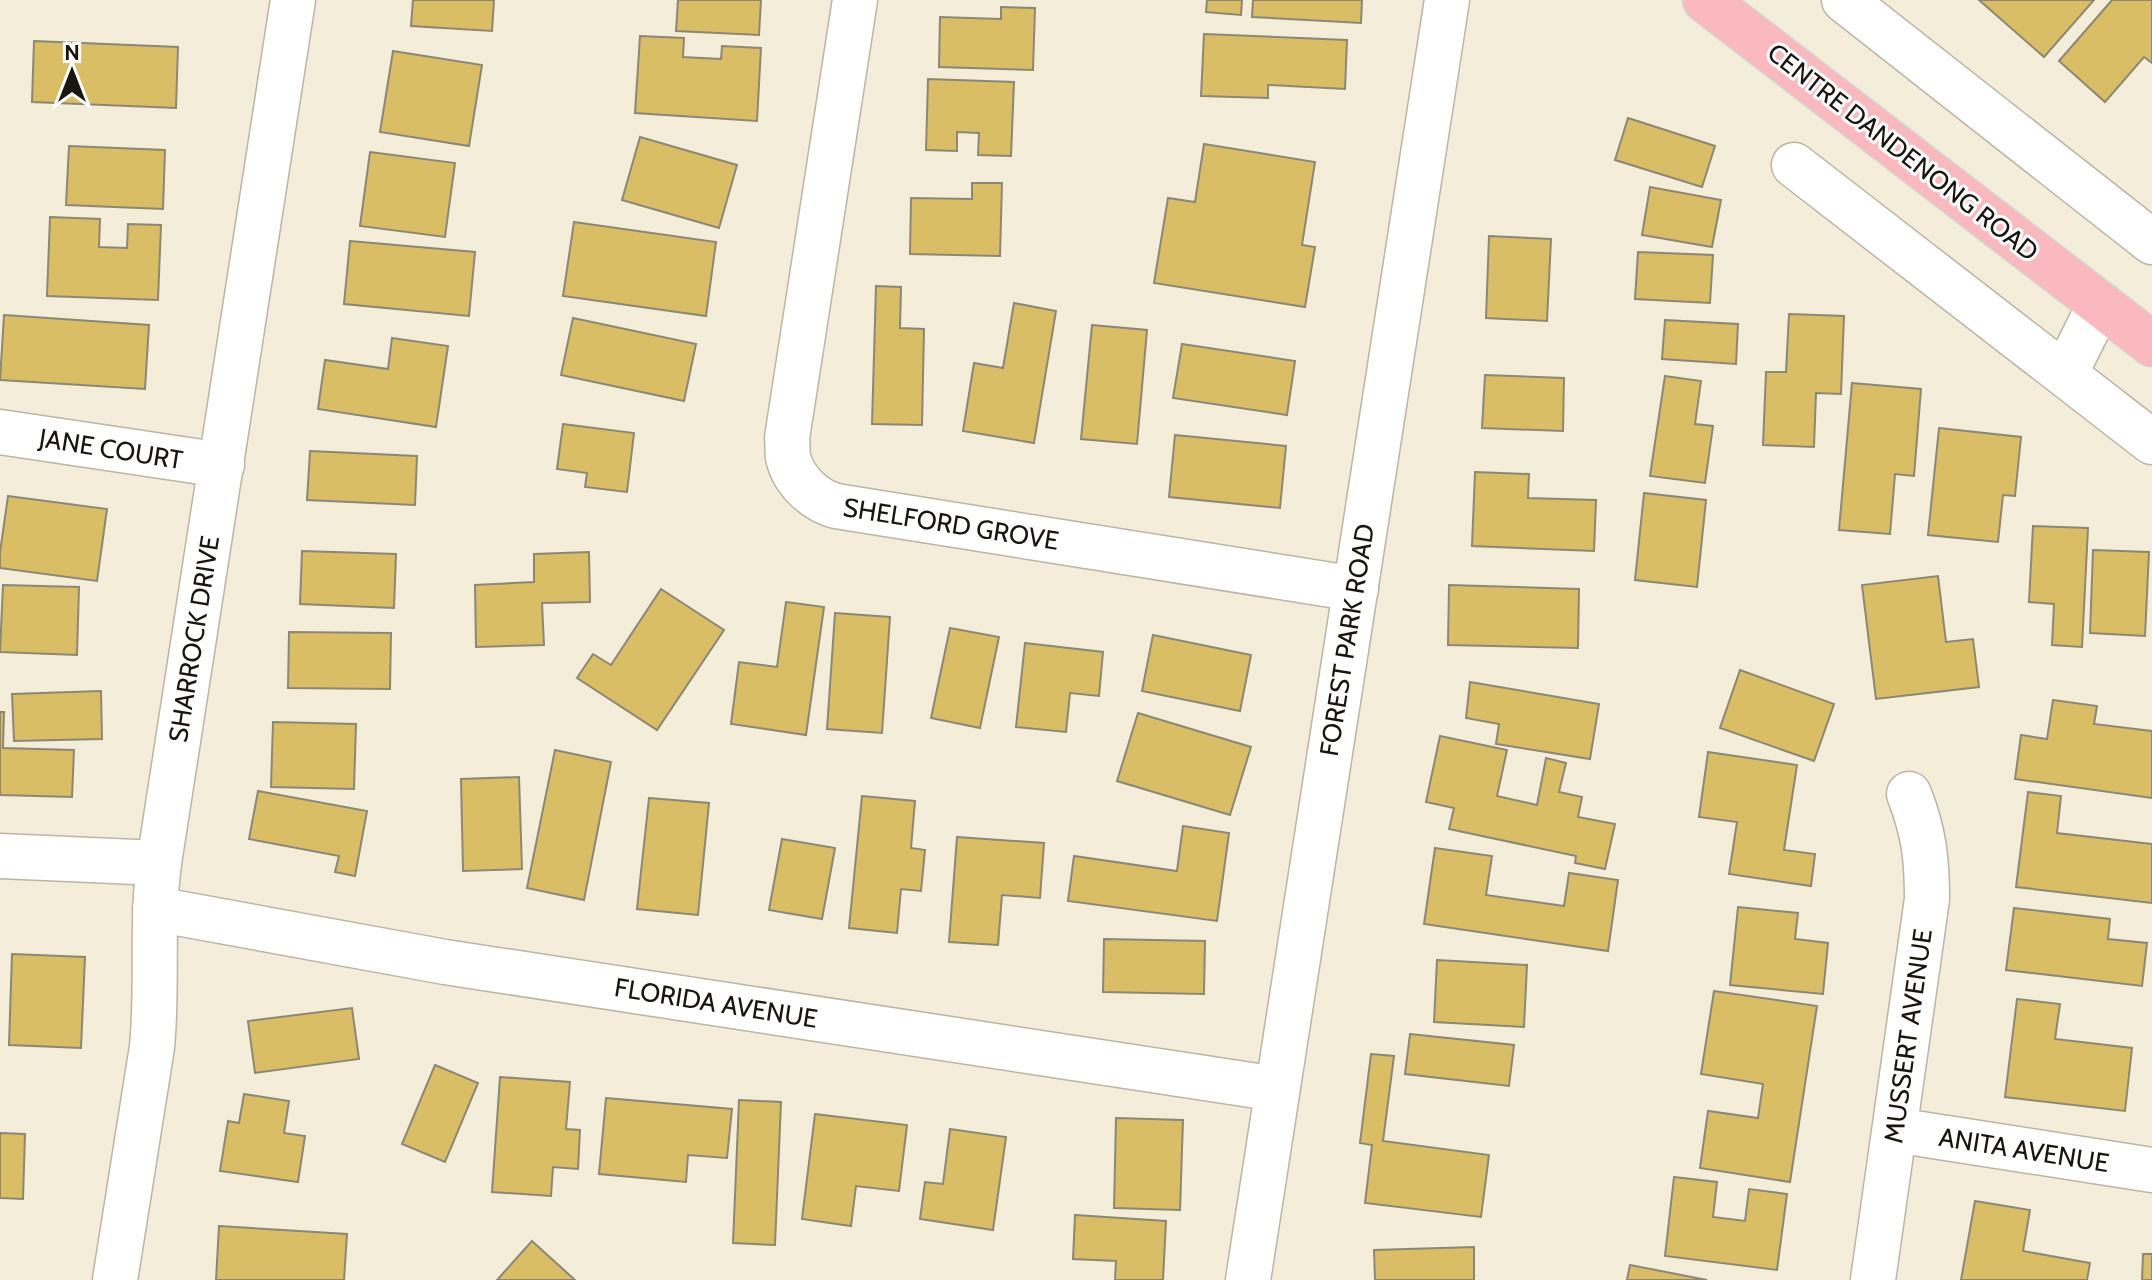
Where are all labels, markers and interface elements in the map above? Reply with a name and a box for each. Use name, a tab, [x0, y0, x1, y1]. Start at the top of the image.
north arrow	[32, 32, 112, 112]
street label: CENTRE DANDENONG ROAD	[1761, 36, 2045, 268]
text: N	[64, 39, 80, 66]
street label: JANE COURT	[36, 422, 185, 476]
street label: SHELFORD GROVE	[841, 491, 1061, 557]
street label: FOREST PARK ROAD	[1313, 522, 1381, 758]
street label: SHARROCK DRIVE	[162, 533, 226, 745]
street label: MUSSERT AVENUE	[1877, 927, 1939, 1145]
street label: FLORIDA AVENUE	[612, 971, 820, 1035]
street label: ANITA AVENUE	[1937, 1121, 2111, 1179]

